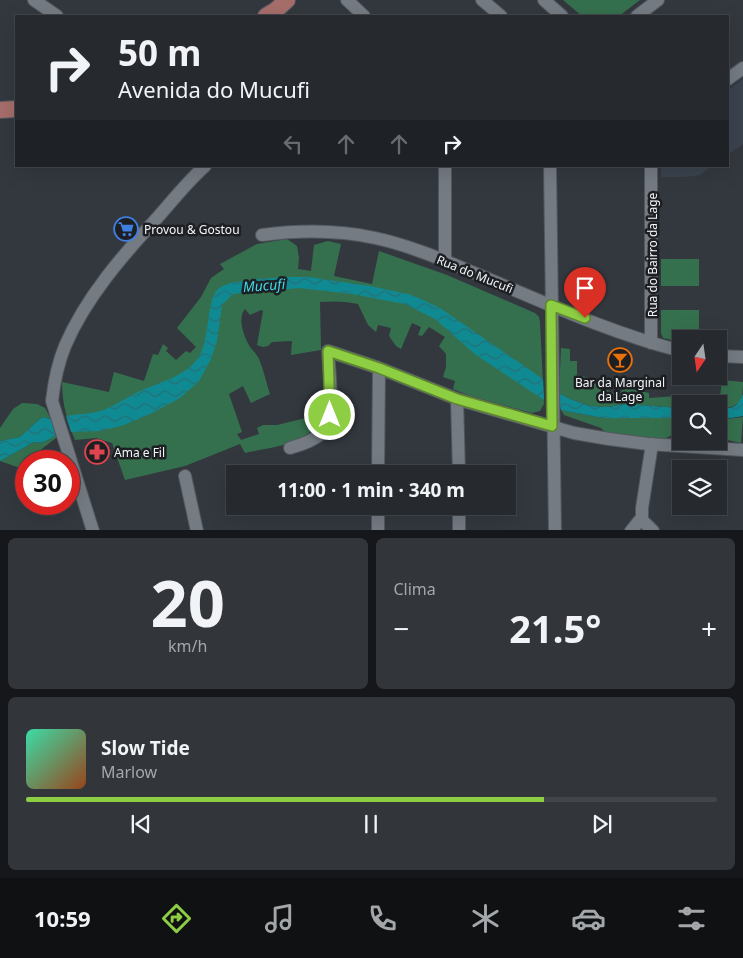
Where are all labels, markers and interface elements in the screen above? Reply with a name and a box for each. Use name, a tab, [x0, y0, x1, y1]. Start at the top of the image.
text: 50 m	[118, 29, 201, 76]
icon: right	[35, 35, 100, 100]
text: Avenida do Mucufi	[118, 74, 310, 104]
icon: left	[279, 130, 307, 158]
icon: ahead	[332, 130, 360, 158]
icon: ahead	[385, 130, 413, 158]
icon: right	[438, 130, 466, 158]
street label: Rua do Bairro da Lage	[644, 192, 661, 317]
supermarket icon: Provou & Gostou	[113, 216, 139, 242]
place label: Provou & Gostou	[144, 221, 240, 238]
street label: Rua do Mucufi	[434, 251, 516, 297]
pin	[564, 267, 606, 318]
water label: Mucufi	[242, 274, 287, 296]
icon: arrive	[571, 274, 599, 302]
north arrow	[672, 330, 728, 385]
map controls	[672, 330, 727, 515]
bar icon: Bar da Marginal da Lage	[607, 347, 633, 373]
place label: Bar da Marginal da Lage	[575, 374, 665, 405]
position arrow	[303, 388, 355, 440]
button: search	[672, 395, 727, 450]
pharmacy icon: Ama e Fil	[84, 439, 110, 465]
place label: Ama e Fil	[114, 444, 165, 461]
speed limit sign: 30	[15, 450, 80, 515]
button: layers	[672, 460, 727, 515]
text: 11:00 · 1 min · 340 m	[277, 477, 465, 503]
text: 20	[151, 558, 225, 646]
text: Clima	[394, 578, 436, 600]
text: 21.5°	[509, 602, 601, 654]
text: −	[394, 609, 410, 647]
text: +	[701, 609, 717, 647]
text: km/h	[168, 635, 207, 657]
text: Slow Tide	[101, 735, 190, 761]
text: Marlow	[101, 761, 157, 783]
icon: previous	[127, 810, 155, 838]
icon: pause	[357, 810, 385, 838]
icon: next	[588, 810, 616, 838]
icon: directions	[159, 901, 194, 936]
icon: music	[262, 901, 297, 936]
icon: phone	[365, 901, 400, 936]
icon: climate	[468, 901, 503, 936]
icon: car	[571, 901, 606, 936]
icon: filters	[674, 901, 709, 936]
text: 10:59	[34, 903, 91, 933]

